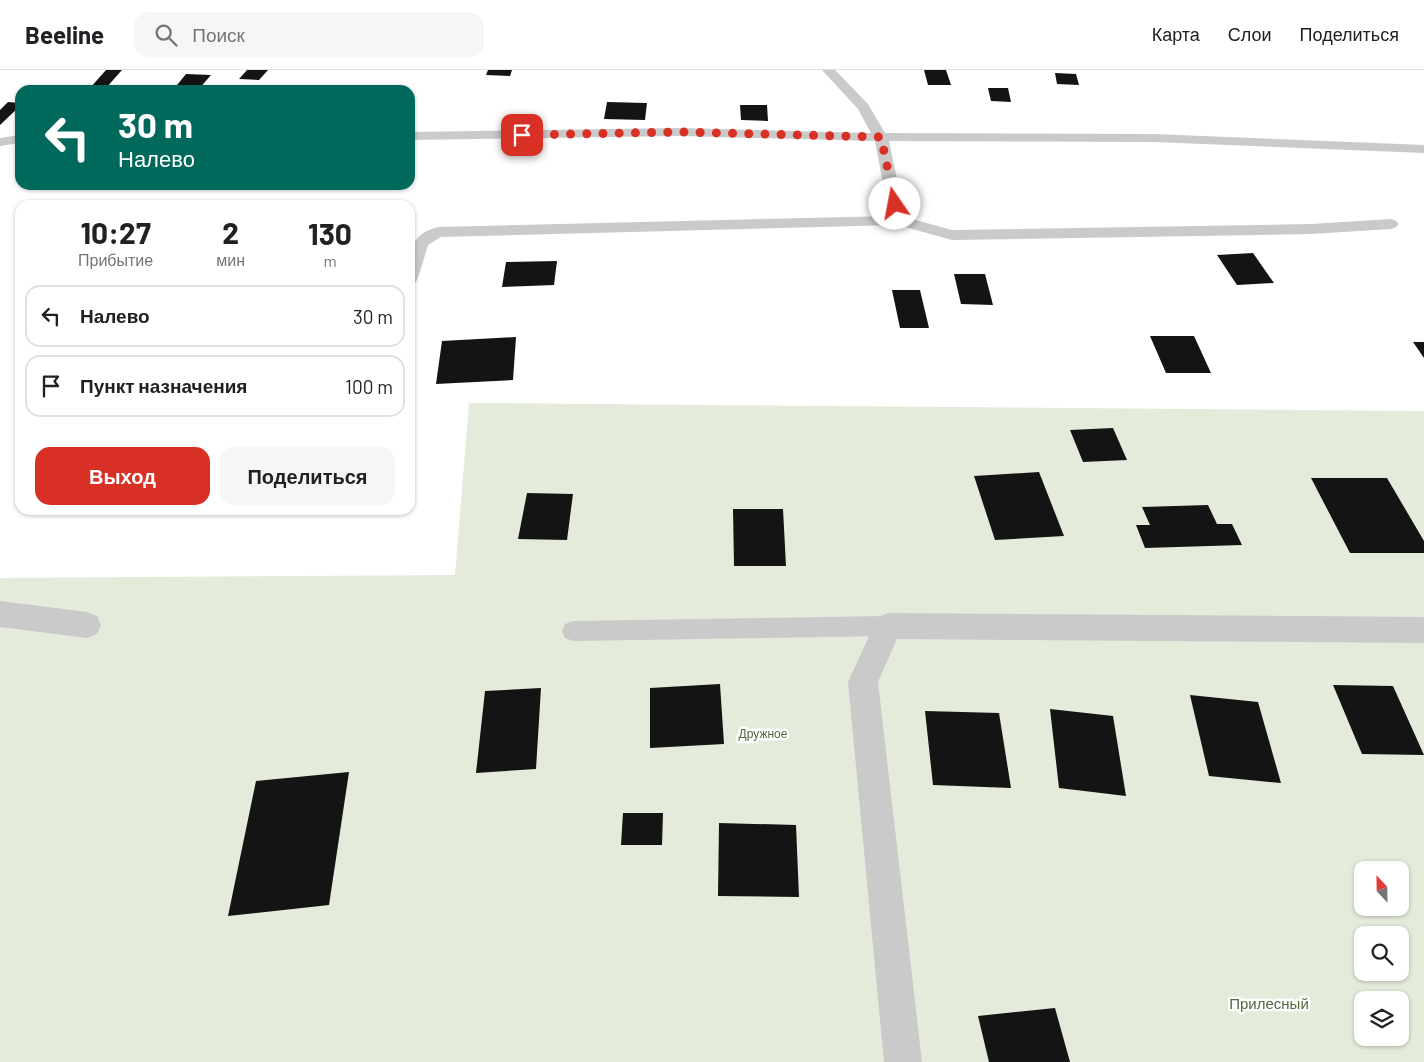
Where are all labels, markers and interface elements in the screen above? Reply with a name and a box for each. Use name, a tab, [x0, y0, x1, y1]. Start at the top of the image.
search box	[134, 12, 484, 57]
text: Beeline	[25, 20, 104, 49]
icon: search	[152, 21, 180, 49]
text: Поиск	[192, 23, 245, 46]
text: Карта	[1152, 23, 1200, 45]
text: Слои	[1228, 23, 1272, 45]
text: Поделиться	[1300, 23, 1399, 45]
text: 30 m	[118, 103, 193, 145]
icon: left	[35, 105, 100, 170]
pin	[501, 114, 543, 156]
icon: arrive	[508, 121, 536, 149]
text: Налево	[118, 145, 195, 171]
position arrow	[868, 177, 920, 229]
text: 10:27	[80, 214, 151, 250]
text: 2	[222, 214, 239, 250]
text: 130	[308, 215, 352, 251]
text: Прибытие	[78, 250, 153, 269]
text: мин	[216, 250, 245, 269]
text: m	[323, 251, 337, 270]
icon: left	[37, 302, 65, 330]
text: Налево	[80, 304, 150, 327]
text: 30 m	[353, 305, 393, 328]
icon: arrive	[37, 372, 65, 400]
text: Пункт назначения	[80, 374, 247, 397]
text: 100 m	[345, 375, 393, 398]
button: Выход	[35, 447, 210, 505]
button: Поделиться	[220, 447, 395, 505]
park label: Дружное	[739, 726, 788, 741]
north arrow	[1354, 861, 1409, 916]
map controls	[1354, 861, 1409, 1046]
button: search	[1354, 926, 1409, 981]
button: layers	[1354, 991, 1409, 1046]
park label: Прилесный	[1229, 994, 1309, 1012]

